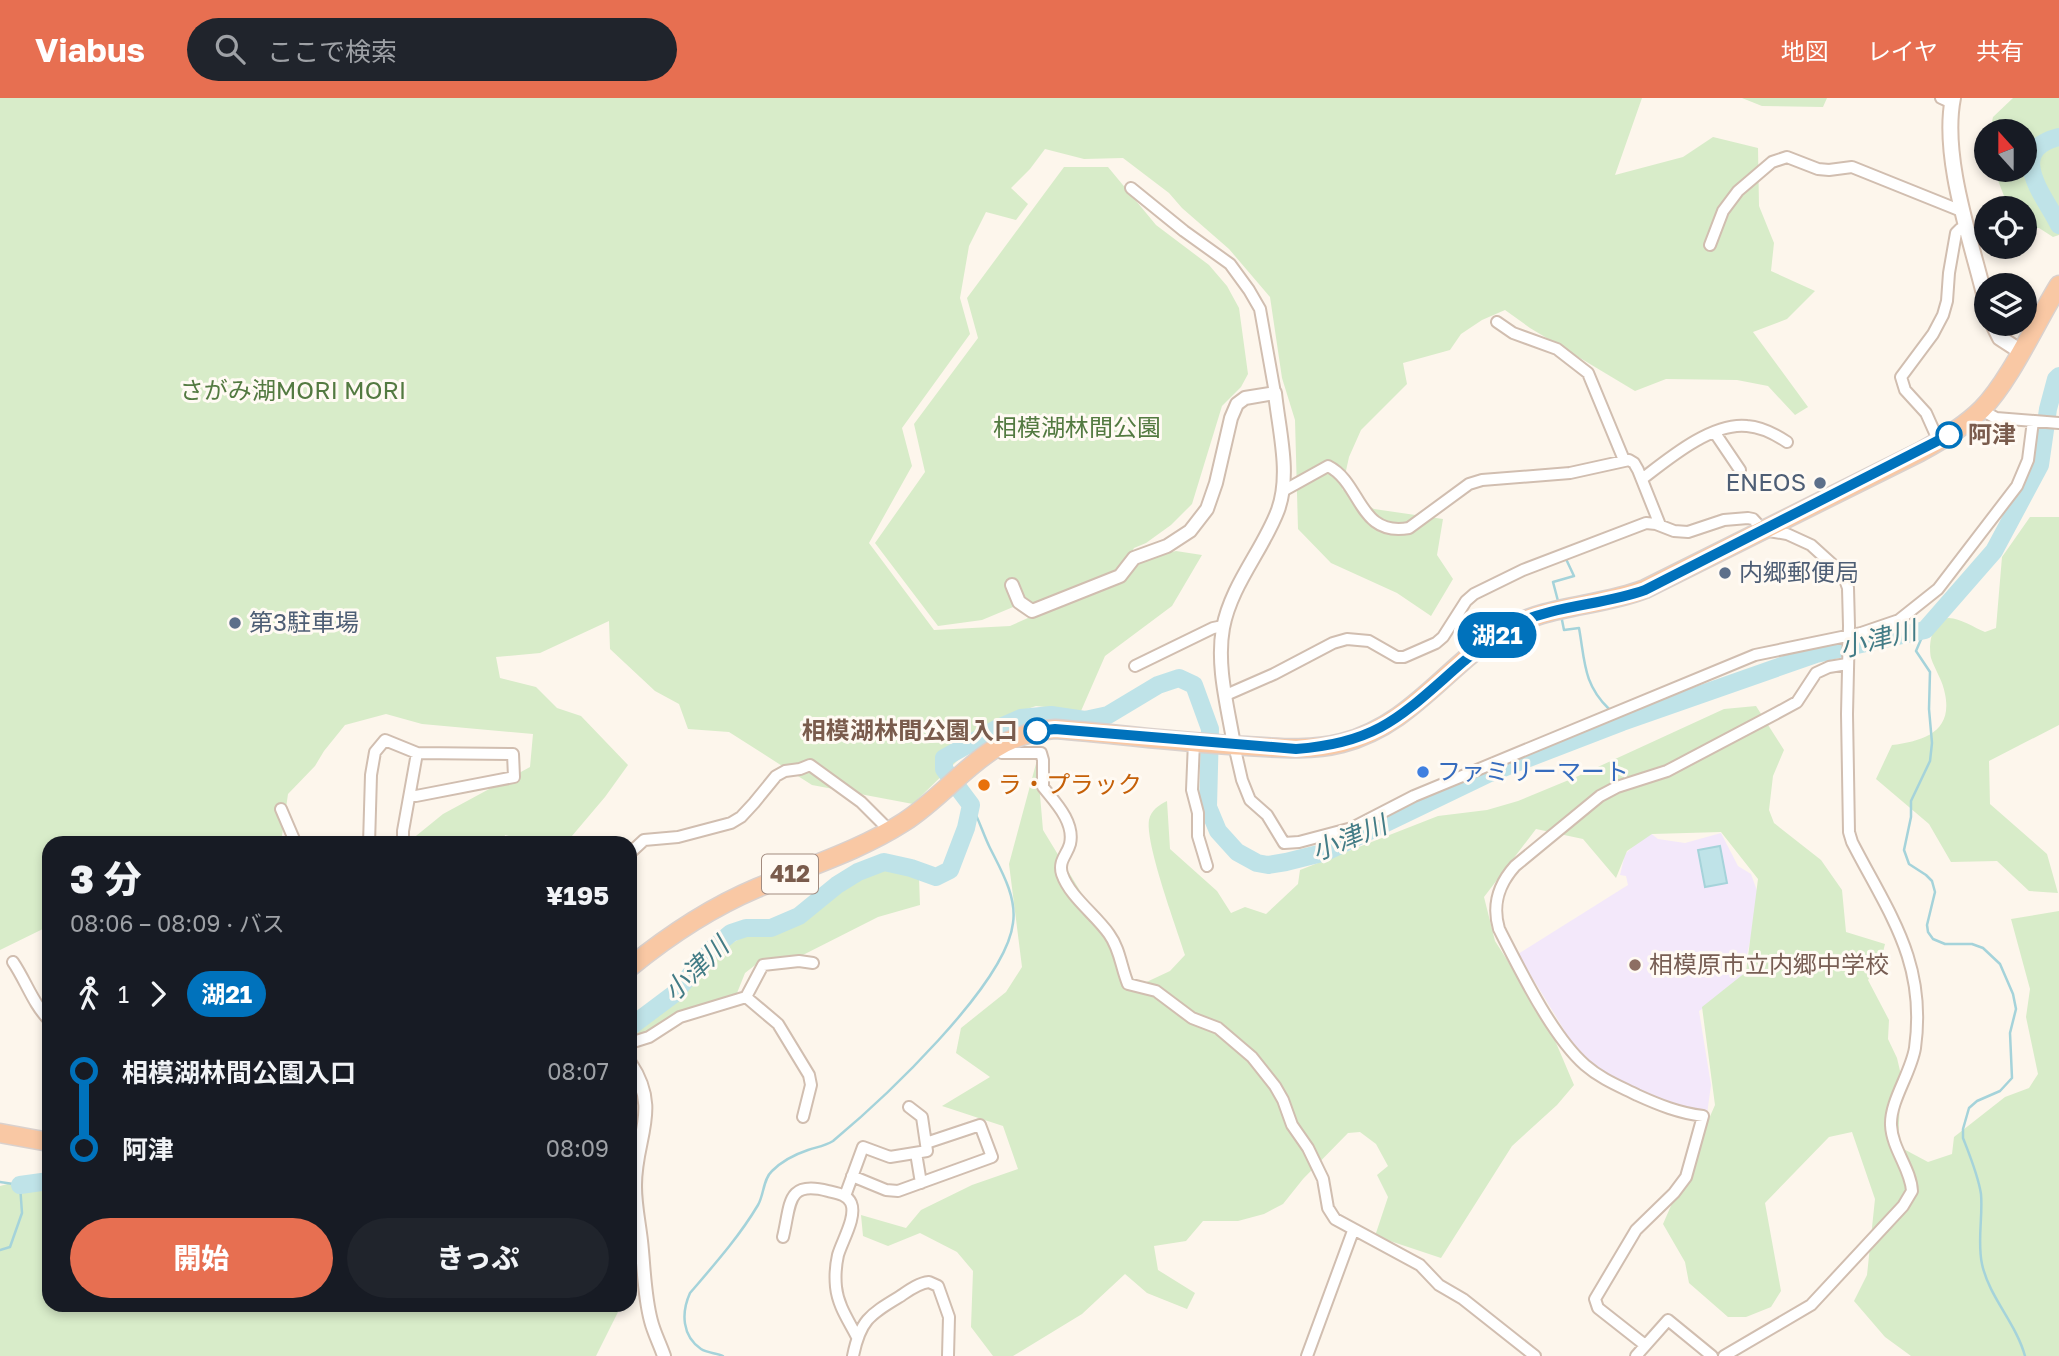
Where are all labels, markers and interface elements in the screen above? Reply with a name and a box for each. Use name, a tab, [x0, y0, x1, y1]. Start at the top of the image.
search box	[187, 18, 677, 81]
text: Viabus	[35, 30, 145, 69]
icon: search	[211, 30, 249, 68]
text: ここで検索	[267, 36, 397, 67]
text: 地図	[1781, 36, 1829, 65]
text: レイヤ	[1867, 36, 1938, 65]
text: 共有	[1976, 36, 2024, 65]
north arrow	[1974, 119, 2037, 182]
map controls	[1974, 119, 2037, 336]
button: locate	[1974, 196, 2037, 259]
button: layers	[1974, 273, 2037, 336]
park label: さがみ湖MORI MORI	[180, 375, 406, 404]
park label: 相模湖林間公園	[993, 412, 1161, 441]
place label: 阿津	[1968, 419, 2016, 448]
marker: 阿津	[1936, 422, 1962, 448]
place label: ENEOS	[1725, 467, 1806, 496]
marker: ENEOS	[1812, 475, 1828, 491]
place label: 内郷郵便局	[1739, 557, 1859, 586]
marker: 内郷郵便局	[1717, 565, 1733, 581]
place label: 第3駐車場	[249, 607, 359, 636]
line badge: 湖21	[1457, 612, 1537, 658]
water label: 小津川	[1836, 613, 1922, 663]
marker: 第3駐車場	[227, 615, 243, 631]
text: 湖21	[1472, 620, 1523, 649]
place label: 相模湖林間公園入口	[802, 715, 1018, 744]
marker: 相模湖林間公園入口	[1024, 718, 1050, 744]
place label: ファミリーマート	[1437, 756, 1629, 785]
marker: ファミリーマート	[1415, 764, 1431, 780]
place label: ラ・プラック	[998, 769, 1142, 798]
marker: ラ・プラック	[976, 777, 992, 793]
water label: 小津川	[1307, 807, 1394, 867]
road number: 412	[762, 854, 818, 894]
text: 3 分	[70, 856, 141, 901]
text: ¥195	[546, 880, 609, 911]
text: 08:06 – 08:09 · バス	[70, 909, 285, 937]
water label: 小津川	[657, 928, 737, 1007]
place label: 相模原市立内郷中学校	[1649, 949, 1889, 978]
marker: 相模原市立内郷中学校	[1627, 957, 1643, 973]
icon: walk	[70, 975, 108, 1013]
icon: forward	[139, 975, 177, 1013]
text: 湖21	[201, 979, 252, 1008]
text: 1	[118, 980, 129, 1008]
text: 相模湖林間公園入口	[122, 1057, 356, 1088]
text: 08:07	[547, 1057, 609, 1085]
text: 阿津	[122, 1134, 174, 1165]
text: 08:09	[546, 1134, 609, 1162]
button: 開始	[70, 1218, 333, 1298]
button: きっぷ	[347, 1218, 609, 1298]

